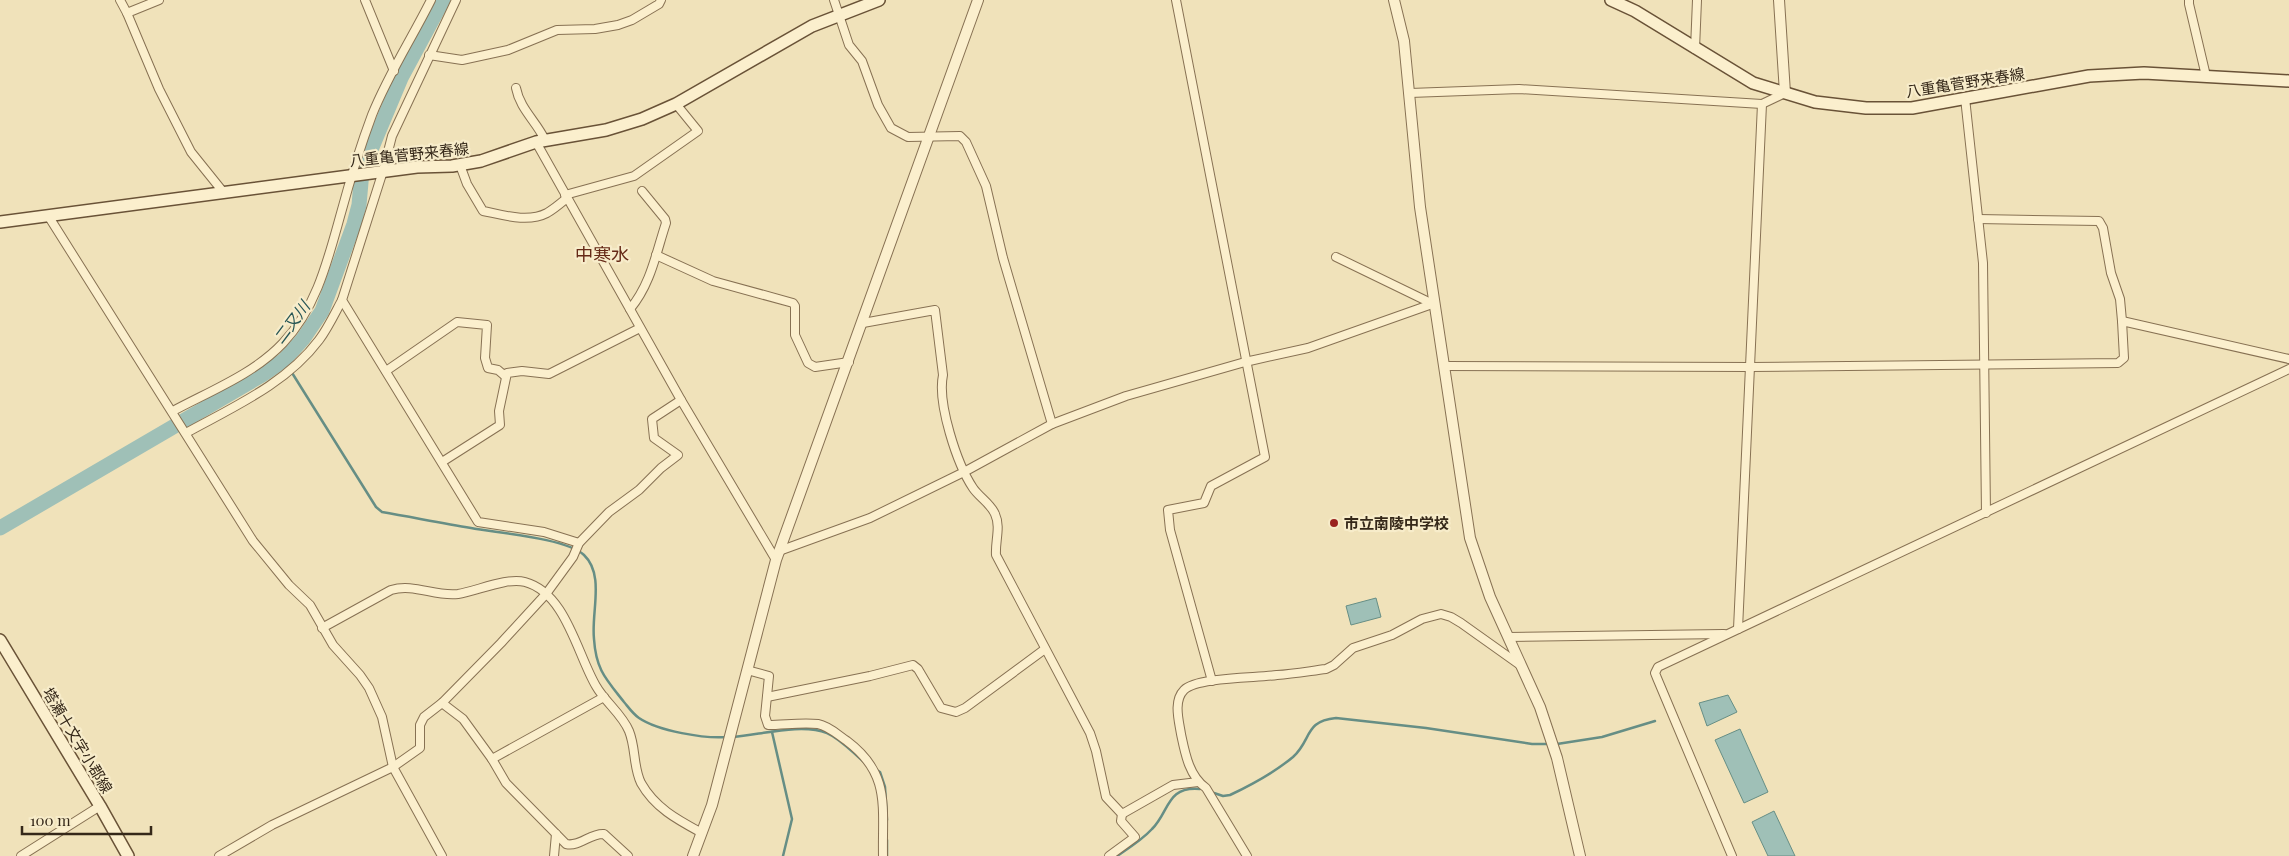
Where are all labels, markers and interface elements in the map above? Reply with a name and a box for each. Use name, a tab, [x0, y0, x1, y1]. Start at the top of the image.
street label: 八重亀菅野来春線	[1904, 63, 2026, 101]
street label: 八重亀菅野来春線	[348, 138, 470, 170]
district label: 中寒水	[575, 242, 629, 266]
water label: 二又川	[268, 295, 315, 347]
place label: 市立南陵中学校	[1344, 513, 1449, 533]
marker: 市立南陵中学校	[1328, 517, 1340, 529]
street label: 塔瀬十文字小郡線	[39, 683, 117, 797]
scale bar	[22, 804, 151, 836]
text: 100 m	[30, 810, 71, 830]

